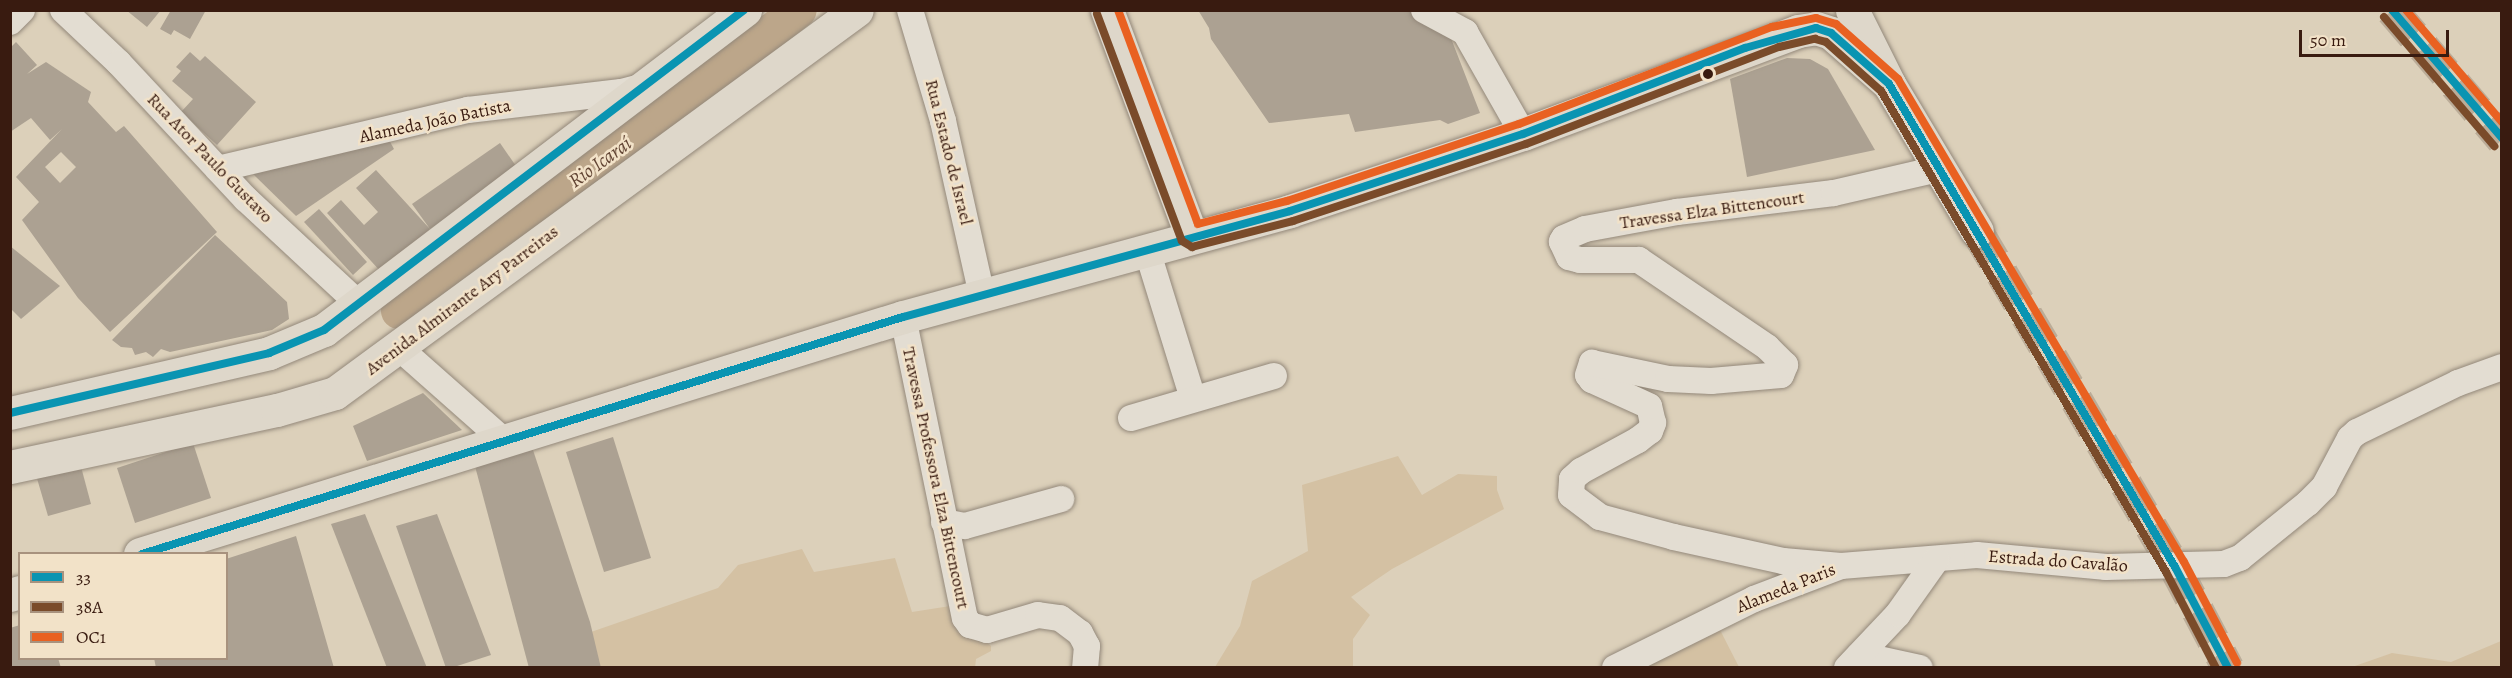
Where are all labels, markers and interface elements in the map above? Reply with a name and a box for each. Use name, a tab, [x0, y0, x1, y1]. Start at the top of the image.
scale bar	[2302, 18, 2452, 56]
text: 50 m	[2310, 28, 2346, 52]
unlabelled marker	[1702, 68, 1714, 80]
street label: Rua Estado de Israel	[921, 77, 977, 227]
street label: Rua Ator Paulo Gustavo	[143, 89, 277, 227]
street label: Alameda João Batista	[357, 94, 513, 148]
water label: Rio Icaraí	[564, 131, 636, 193]
street label: Travessa Elza Bittencourt	[1618, 186, 1806, 234]
street label: Avenida Almirante Ary Parreiras	[361, 220, 563, 380]
street label: Travessa Professora Elza Bittencourt	[898, 345, 974, 611]
street label: Estrada do Cavalão	[1987, 545, 2129, 577]
legend	[18, 552, 228, 660]
street label: Alameda Paris	[1733, 558, 1839, 618]
text: 33	[76, 565, 91, 589]
text: 38A	[76, 595, 103, 619]
text: OC1	[76, 625, 106, 649]

